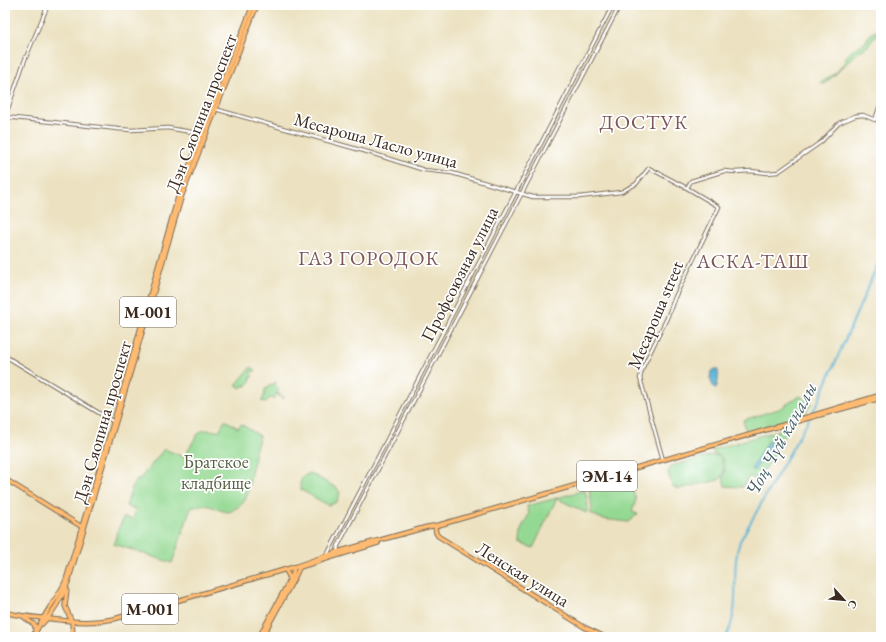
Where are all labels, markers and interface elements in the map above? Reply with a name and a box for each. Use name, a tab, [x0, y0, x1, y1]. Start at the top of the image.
street label: Дэн Сяопина проспект	[160, 30, 242, 195]
street label: Месароша Ласло улица	[292, 107, 461, 173]
district label: ДОСТУК	[600, 109, 688, 135]
street label: Профсоюзная улица	[415, 202, 503, 345]
district label: ГАЗ ГОРОДОК	[298, 245, 440, 271]
district label: АСКА-ТАШ	[696, 248, 810, 274]
street label: Месароша street	[622, 257, 688, 373]
road number: M-001	[120, 297, 176, 327]
street label: Дэн Сяопина проспект	[68, 338, 136, 506]
water label: Чоң Чүй каналы	[739, 378, 823, 500]
park label: Братское кладбище	[181, 450, 251, 494]
road number: ЭМ-14	[577, 461, 637, 491]
street label: Ленская улица	[472, 536, 574, 612]
north arrow	[824, 580, 864, 620]
road number: М-001	[122, 594, 178, 624]
text: С	[845, 598, 861, 611]

